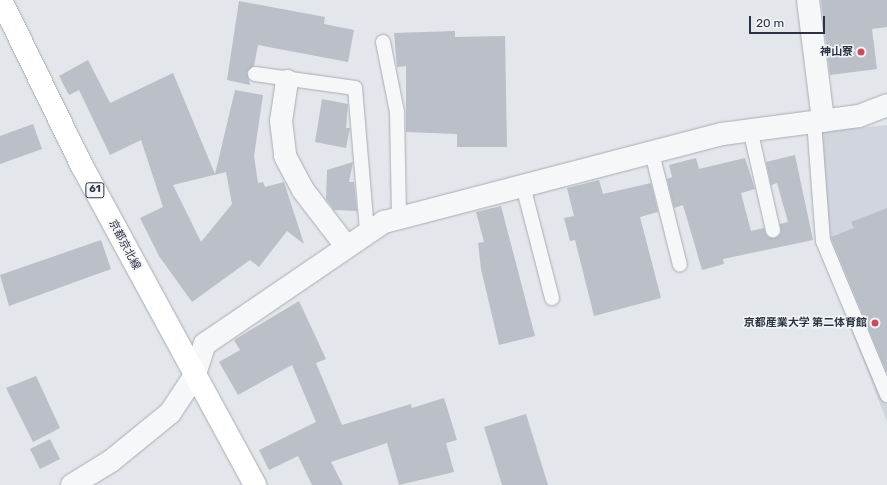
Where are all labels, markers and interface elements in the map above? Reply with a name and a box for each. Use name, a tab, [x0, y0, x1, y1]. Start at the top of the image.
scale bar	[751, 8, 827, 34]
text: 20 m	[756, 16, 784, 30]
place label: 神山寮	[820, 45, 853, 59]
marker: 神山寮	[856, 47, 866, 57]
road number: 61	[85, 182, 105, 198]
street label: 京都京北線	[105, 218, 143, 272]
place label: 京都産業大学 第二体育館	[744, 316, 867, 330]
marker: 京都産業大学 第二体育館	[870, 318, 880, 328]

